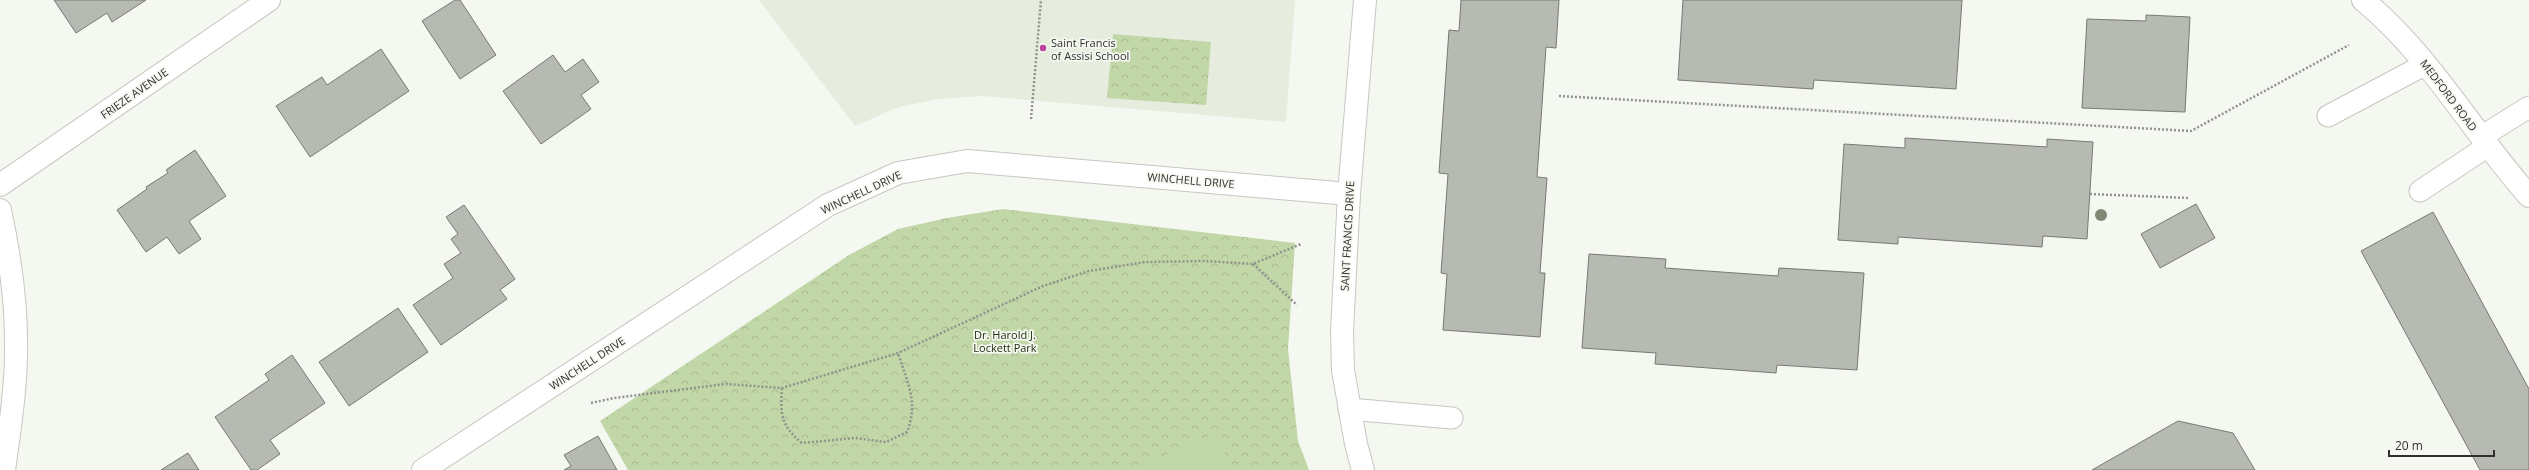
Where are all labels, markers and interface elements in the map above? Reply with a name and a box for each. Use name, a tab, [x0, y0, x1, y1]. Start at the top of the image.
place label: Saint Francis of Assisi School	[1051, 35, 1129, 63]
marker: Saint Francis of Assisi School	[1038, 43, 1048, 53]
street label: MEDFORD ROAD	[2417, 56, 2481, 134]
street label: FRIEZE AVENUE	[97, 64, 171, 122]
street label: WINCHELL DRIVE	[818, 167, 904, 217]
street label: WINCHELL DRIVE	[1147, 169, 1235, 191]
street label: SAINT FRANCIS DRIVE	[1337, 180, 1357, 292]
park label: Dr. Harold J. Lockett Park	[973, 327, 1037, 355]
street label: WINCHELL DRIVE	[546, 333, 628, 393]
scale bar	[2389, 432, 2494, 458]
text: 20 m	[2395, 437, 2423, 454]

